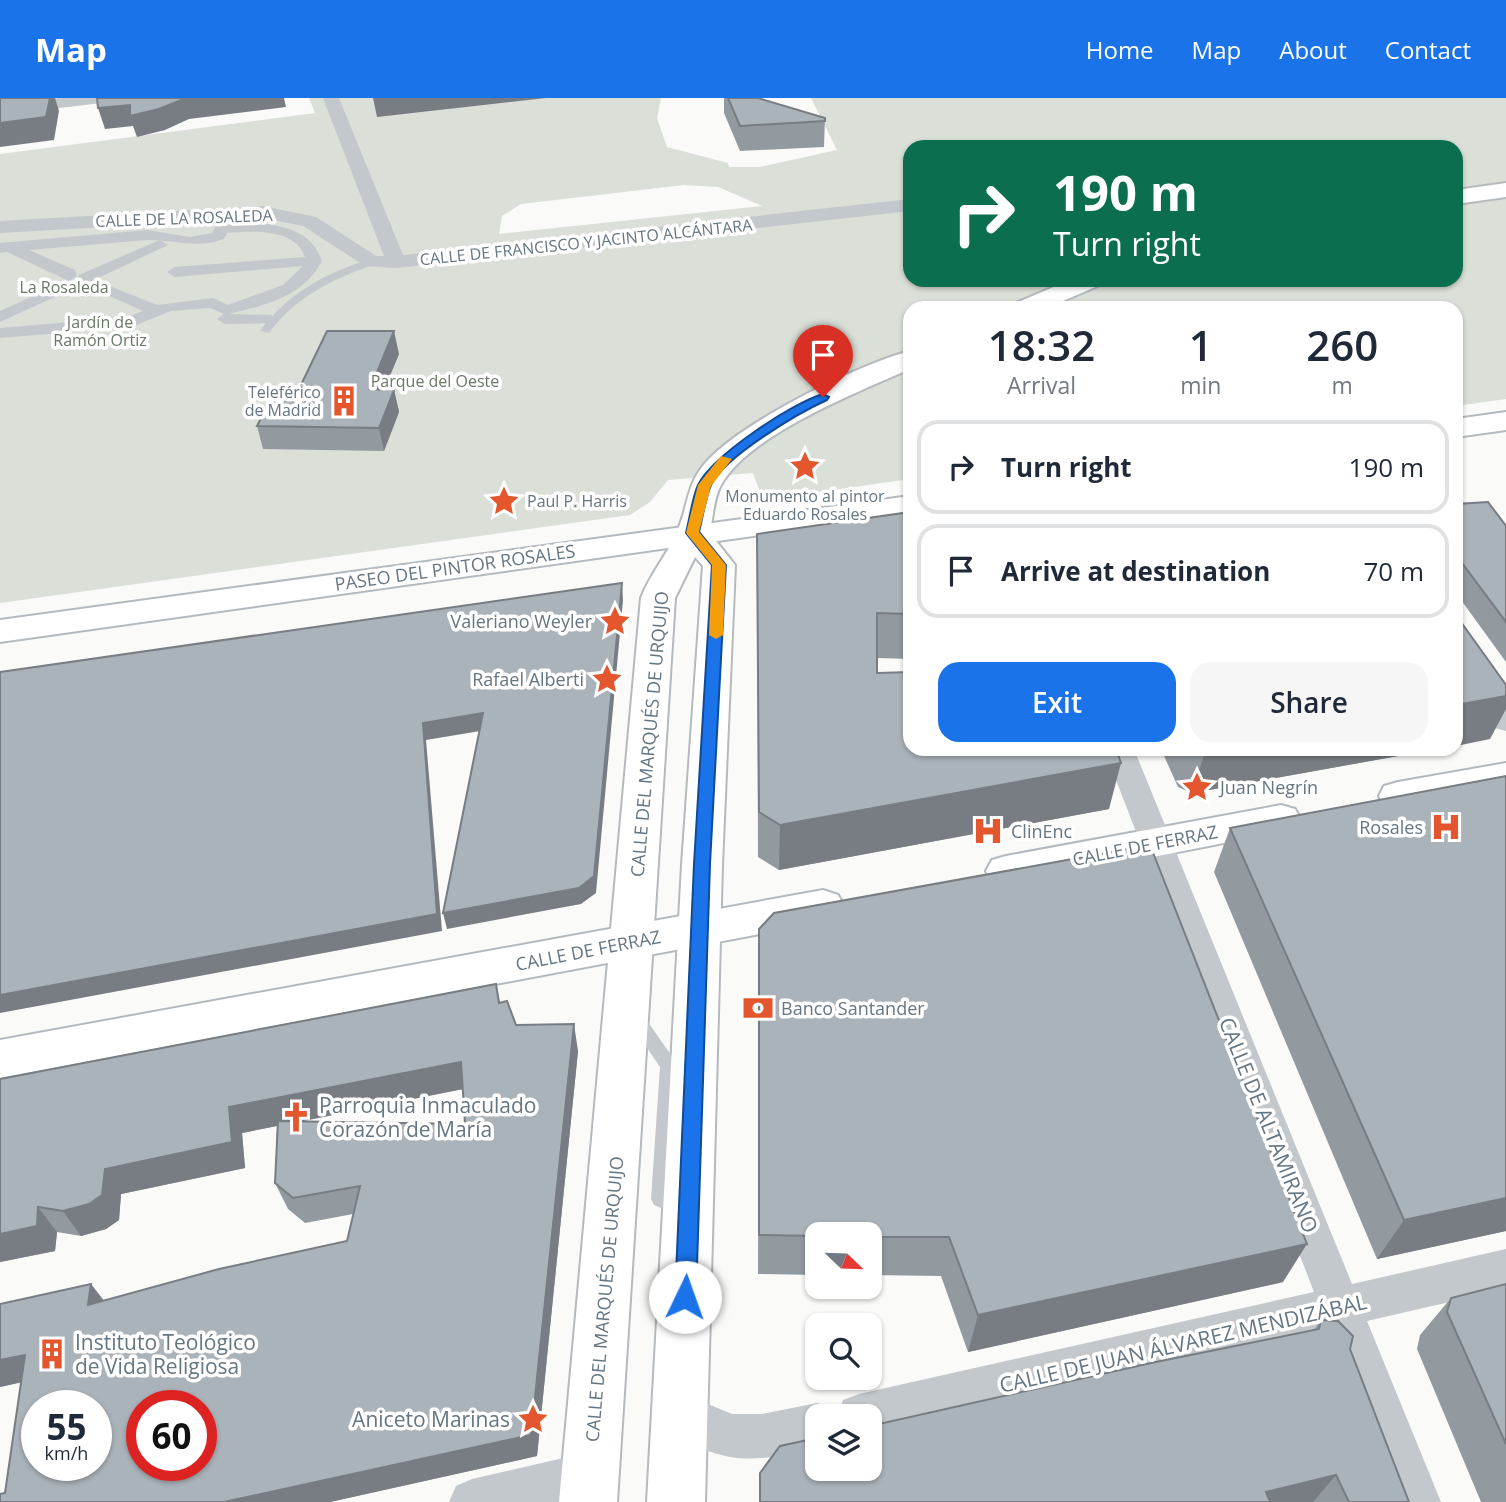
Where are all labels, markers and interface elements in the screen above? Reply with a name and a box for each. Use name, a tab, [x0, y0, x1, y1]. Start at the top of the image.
text: Map	[35, 27, 107, 72]
text: Home	[1086, 33, 1154, 66]
text: Map	[1192, 33, 1241, 66]
text: About	[1279, 33, 1347, 66]
text: Contact	[1385, 33, 1471, 66]
text: 190 m	[1053, 159, 1198, 225]
icon: right	[938, 168, 1029, 259]
street label: CALLE DE LA ROSALEDA	[95, 204, 274, 232]
street label: CALLE DE FRANCISCO Y JACINTO ALCÁNTARA	[419, 214, 754, 270]
text: Turn right	[1053, 222, 1201, 265]
park label: La Rosaleda	[19, 276, 109, 298]
park label: Jardín de Ramón Ortiz	[53, 311, 147, 351]
text: 18:32	[988, 316, 1095, 373]
text: 1	[1189, 316, 1213, 373]
text: 260	[1306, 316, 1378, 373]
pin	[793, 325, 853, 397]
icon: arrive	[804, 336, 842, 374]
text: Arrival	[1007, 369, 1076, 401]
text: min	[1180, 369, 1221, 401]
text: m	[1332, 369, 1353, 401]
park label: Parque del Oeste	[371, 370, 499, 392]
place label: Teleférico de Madrid	[245, 381, 321, 421]
building icon: Teleférico de Madrid	[327, 384, 361, 418]
icon: right	[942, 448, 980, 486]
place icon: Monumento al pintor Eduardo Rosales	[788, 449, 822, 483]
text: Turn right	[1001, 449, 1132, 485]
text: 190 m	[1349, 449, 1424, 485]
place icon: Paul P. Harris	[487, 484, 521, 518]
place label: Monumento al pintor Eduardo Rosales	[725, 485, 885, 525]
place label: Paul P. Harris	[527, 490, 627, 512]
street label: PASEO DEL PINTOR ROSALES	[333, 538, 577, 596]
icon: arrive	[942, 552, 980, 590]
text: Arrive at destination	[1001, 553, 1270, 589]
text: 70 m	[1363, 553, 1424, 589]
street label: CALLE DEL MARQUÉS DE URQUIJO	[625, 590, 673, 878]
place icon: Valeriano Weyler	[598, 604, 632, 638]
place label: Valeriano Weyler	[450, 609, 593, 633]
place icon: Rafael Alberti	[590, 662, 624, 696]
button: Exit	[938, 662, 1176, 742]
button: Share	[1190, 662, 1428, 742]
place label: Rafael Alberti	[472, 667, 584, 691]
place icon: Juan Negrín	[1180, 770, 1214, 804]
place label: Juan Negrín	[1218, 775, 1318, 799]
hospital icon: Rosales	[1429, 810, 1463, 844]
hospital icon: ClinEnc	[971, 814, 1005, 848]
place label: Rosales	[1359, 815, 1423, 839]
place label: ClinEnc	[1011, 819, 1073, 843]
street label: CALLE DE FERRAZ	[1070, 819, 1220, 871]
street label: CALLE DE FERRAZ	[513, 924, 663, 976]
bank icon: Banco Santander	[741, 991, 775, 1025]
place label: Banco Santander	[781, 996, 925, 1020]
street label: CALLE DE ALTAMIRANO	[1213, 1013, 1325, 1237]
place label: Parroquia Inmaculado Corazón de María	[319, 1091, 537, 1143]
church icon: Parroquia Inmaculado Corazón de María	[279, 1100, 313, 1134]
street label: CALLE DEL MARQUÉS DE URQUIJO	[580, 1155, 628, 1443]
north arrow	[805, 1222, 882, 1298]
map controls	[805, 1222, 882, 1481]
position arrow	[648, 1260, 722, 1334]
street label: CALLE DE JUAN ÁLVAREZ MENDIZÁBAL	[997, 1287, 1369, 1399]
button: search	[805, 1313, 882, 1390]
place label: Instituto Teológico de Vida Religiosa	[75, 1328, 256, 1380]
building icon: Instituto Teológico de Vida Religiosa	[35, 1337, 69, 1371]
speed limit sign: 60	[126, 1390, 217, 1481]
place icon: Aniceto Marinas	[516, 1402, 550, 1436]
text: 55	[46, 1403, 87, 1450]
button: layers	[805, 1404, 882, 1481]
place label: Aniceto Marinas	[352, 1405, 510, 1433]
text: km/h	[45, 1441, 88, 1465]

